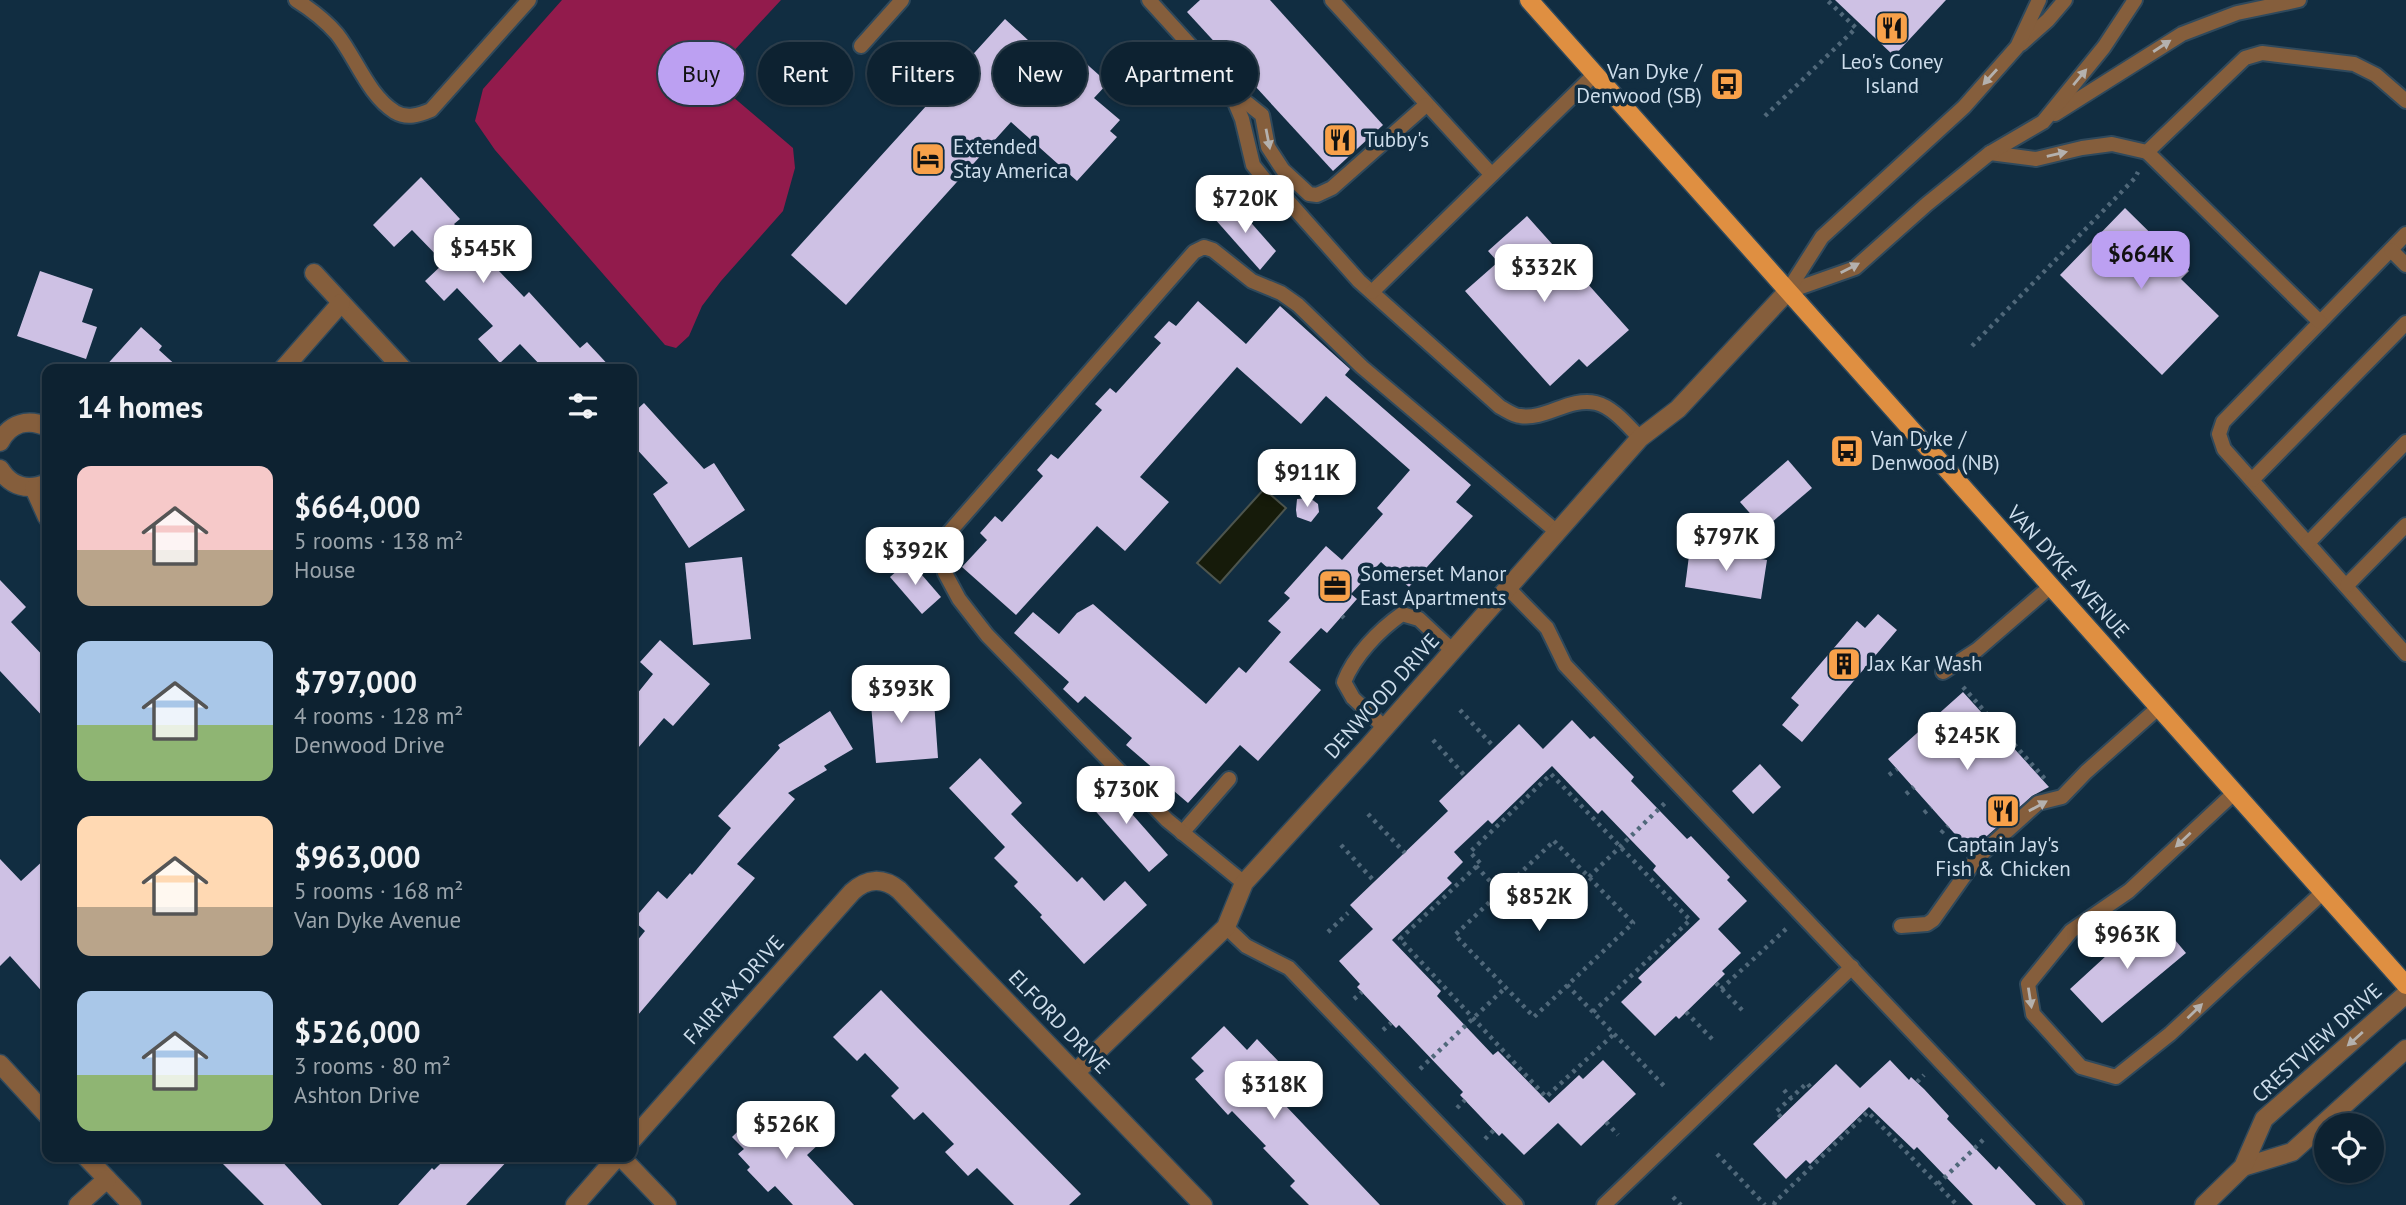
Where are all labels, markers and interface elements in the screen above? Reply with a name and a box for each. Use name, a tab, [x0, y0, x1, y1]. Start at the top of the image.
restaurant icon: Leo's Coney Island	[1873, 9, 1911, 47]
one-way arrow	[2153, 40, 2172, 53]
chip: Buy	[658, 42, 744, 105]
chip: Rent	[758, 42, 853, 105]
chip: Filters	[867, 42, 979, 105]
chip: New	[993, 42, 1087, 105]
chip: Apartment	[1101, 42, 1258, 105]
place label: Leo's Coney Island	[1841, 48, 1943, 99]
place label: Van Dyke / Denwood (SB)	[1576, 58, 1704, 109]
bus stop icon: Van Dyke / Denwood (SB)	[1708, 65, 1746, 103]
one-way arrow	[1983, 69, 1998, 86]
one-way arrow	[2072, 69, 2087, 86]
restaurant icon: Tubby's	[1321, 121, 1359, 159]
place label: Tubby's	[1364, 126, 1429, 153]
one-way arrow	[1263, 128, 1274, 150]
place label: Extended Stay America	[953, 133, 1068, 184]
hotel icon: Extended Stay America	[909, 140, 947, 178]
one-way arrow	[2046, 148, 2068, 159]
pin: $720K	[1196, 176, 1294, 235]
text: $720K	[1212, 183, 1278, 212]
pin: $545K	[434, 226, 532, 285]
pin: $664K	[2092, 232, 2190, 291]
text: $545K	[450, 233, 516, 262]
text: $664K	[2108, 239, 2174, 268]
pin: $332K	[1495, 244, 1593, 304]
text: $332K	[1511, 252, 1577, 281]
one-way arrow	[1840, 262, 1860, 273]
text: 14 homes	[77, 387, 203, 426]
icon: filters	[564, 387, 602, 425]
place label: Van Dyke / Denwood (NB)	[1870, 425, 2000, 476]
bus stop icon: Van Dyke / Denwood (NB)	[1828, 432, 1866, 470]
pin: $911K	[1258, 449, 1356, 509]
text: $911K	[1274, 457, 1340, 486]
text: $664,000	[294, 487, 421, 526]
icon: home	[133, 494, 217, 578]
street label: VAN DYKE AVENUE	[2001, 499, 2135, 644]
pin: $797K	[1677, 514, 1775, 573]
text: $797K	[1693, 521, 1759, 550]
text: 5 rooms · 138 m²	[294, 526, 463, 555]
pin: $392K	[866, 528, 964, 587]
text: $392K	[882, 535, 948, 564]
text: House	[294, 555, 356, 584]
place label: Somerset Manor East Apartments	[1360, 560, 1507, 611]
office icon: Somerset Manor East Apartments	[1316, 567, 1354, 605]
street label: DENWOOD DRIVE	[1318, 627, 1445, 764]
building icon: Jax Kar Wash	[1825, 645, 1863, 683]
place label: Jax Kar Wash	[1867, 650, 1983, 677]
text: $797,000	[294, 662, 417, 701]
pin: $393K	[852, 666, 950, 725]
icon: home	[133, 669, 217, 753]
text: $393K	[868, 673, 934, 702]
text: 4 rooms · 128 m²	[294, 701, 463, 730]
pin: $245K	[1918, 712, 2016, 772]
text: $245K	[1934, 720, 2000, 749]
text: Denwood Drive	[294, 730, 445, 759]
pin: $730K	[1077, 766, 1175, 826]
text: $730K	[1093, 774, 1159, 803]
restaurant icon: Captain Jay's Fish & Chicken	[1984, 792, 2022, 830]
one-way arrow	[2029, 801, 2049, 813]
place label: Captain Jay's Fish & Chicken	[1935, 831, 2071, 882]
one-way arrow	[2175, 832, 2192, 849]
text: $963,000	[294, 837, 421, 876]
icon: home	[133, 844, 217, 928]
pin: $852K	[1490, 874, 1588, 933]
text: 5 rooms · 168 m²	[294, 876, 463, 905]
text: $852K	[1506, 881, 1572, 910]
text: Van Dyke Avenue	[294, 905, 461, 934]
pin: $963K	[2078, 912, 2176, 971]
text: $963K	[2094, 919, 2160, 948]
street label: FAIRFAX DRIVE	[678, 929, 790, 1050]
street label: ELFORD DRIVE	[1003, 964, 1116, 1079]
street label: CRESTVIEW DRIVE	[2246, 977, 2387, 1108]
one-way arrow	[2025, 987, 2036, 1009]
one-way arrow	[2186, 1003, 2203, 1019]
text: $526,000	[294, 1012, 421, 1051]
icon: home	[133, 1019, 217, 1103]
one-way arrow	[2346, 1031, 2364, 1047]
text: 3 rooms · 80 m²	[294, 1051, 451, 1080]
pin: $318K	[1225, 1062, 1323, 1121]
text: $318K	[1241, 1069, 1307, 1098]
text: Ashton Drive	[294, 1080, 420, 1109]
pin: $526K	[737, 1102, 835, 1161]
text: $526K	[753, 1109, 819, 1138]
map controls	[2314, 1113, 2384, 1183]
button: locate	[2314, 1113, 2384, 1183]

